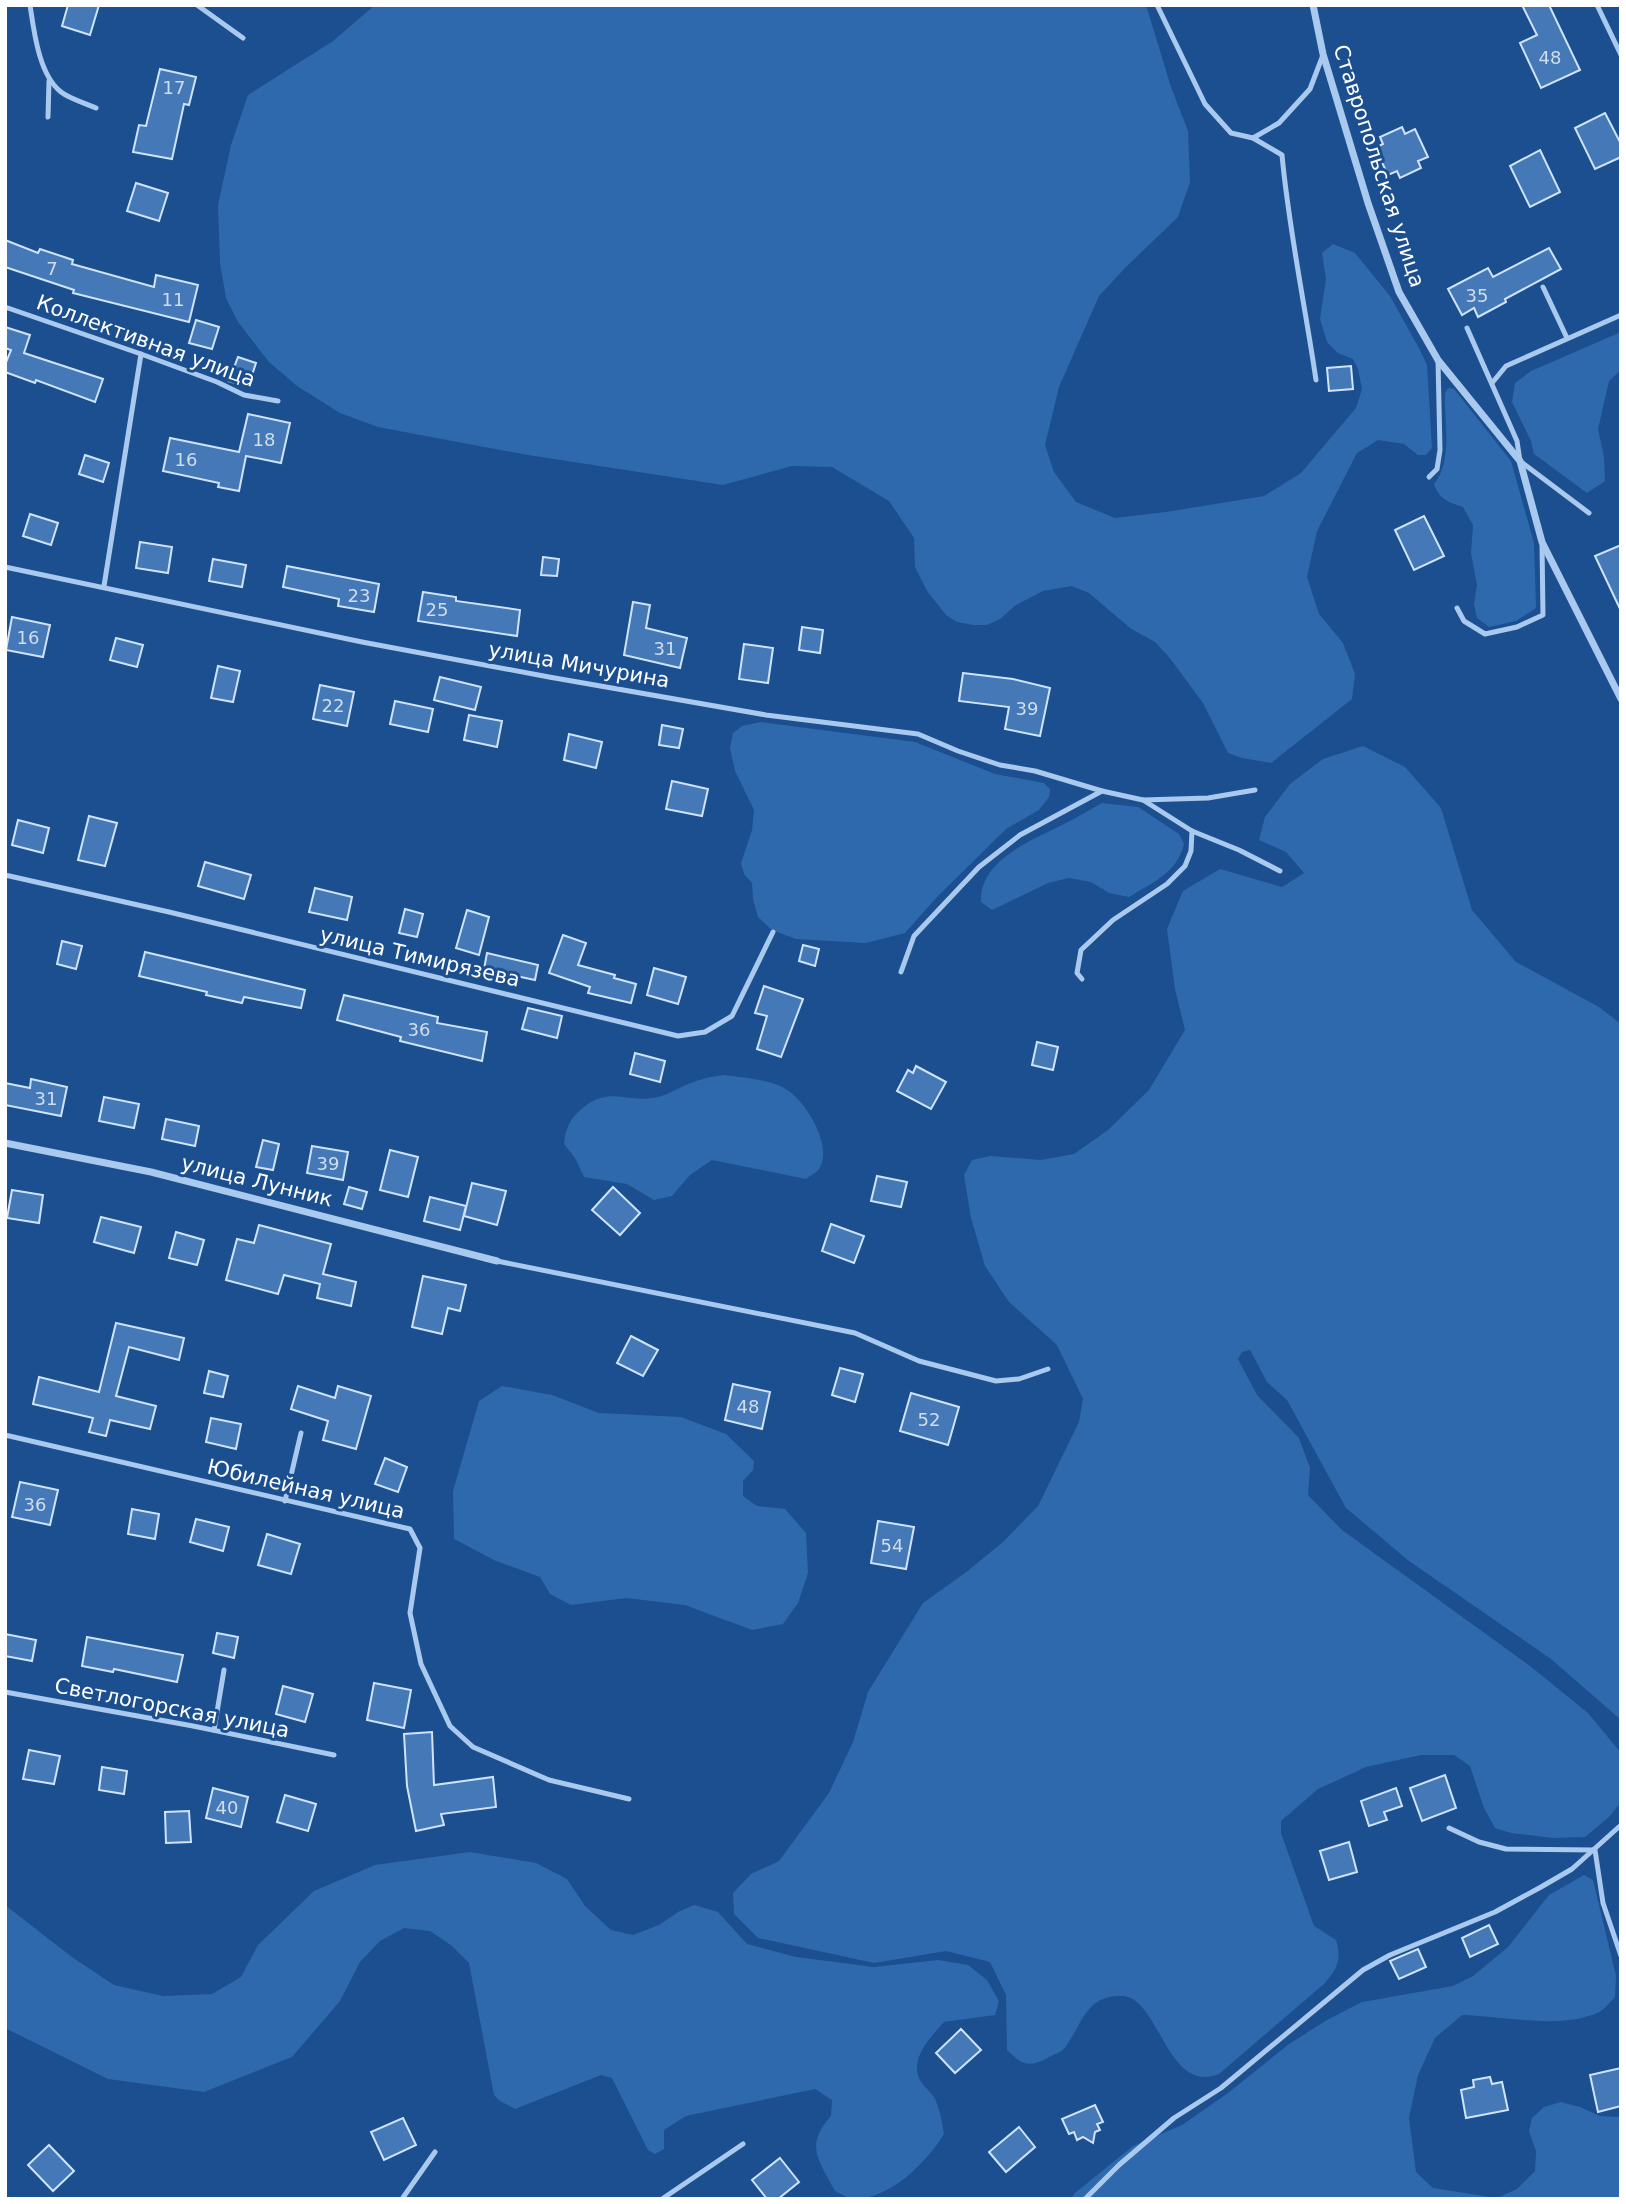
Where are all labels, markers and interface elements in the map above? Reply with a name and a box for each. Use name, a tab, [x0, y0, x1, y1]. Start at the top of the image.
street label: Ставропольская улица	[1328, 42, 1430, 290]
house number: 48	[1539, 47, 1561, 68]
house number: 17	[163, 77, 185, 98]
house number: 7	[46, 258, 58, 279]
house number: 35	[1466, 285, 1488, 306]
house number: 11	[162, 289, 184, 310]
street label: Коллективная улица	[33, 290, 259, 392]
house number: 18	[253, 429, 275, 450]
house number: 16	[175, 449, 197, 470]
house number: 23	[348, 585, 370, 606]
house number: 25	[426, 599, 448, 620]
house number: 16	[17, 627, 39, 648]
street label: улица Мичурина	[487, 637, 671, 693]
house number: 31	[654, 638, 676, 659]
house number: 22	[322, 695, 344, 716]
house number: 39	[1016, 698, 1038, 719]
street label: улица Тимирязева	[318, 922, 522, 992]
house number: 36	[408, 1019, 430, 1040]
house number: 31	[35, 1088, 57, 1109]
street label: улица Лунник	[179, 1151, 335, 1211]
house number: 39	[317, 1153, 339, 1174]
house number: 48	[737, 1396, 759, 1417]
house number: 52	[918, 1409, 940, 1430]
street label: Юбилейная улица	[205, 1455, 407, 1523]
house number: 36	[24, 1494, 46, 1515]
house number: 54	[881, 1535, 903, 1556]
street label: Светлогорская улица	[53, 1673, 291, 1743]
house number: 40	[216, 1797, 238, 1818]

